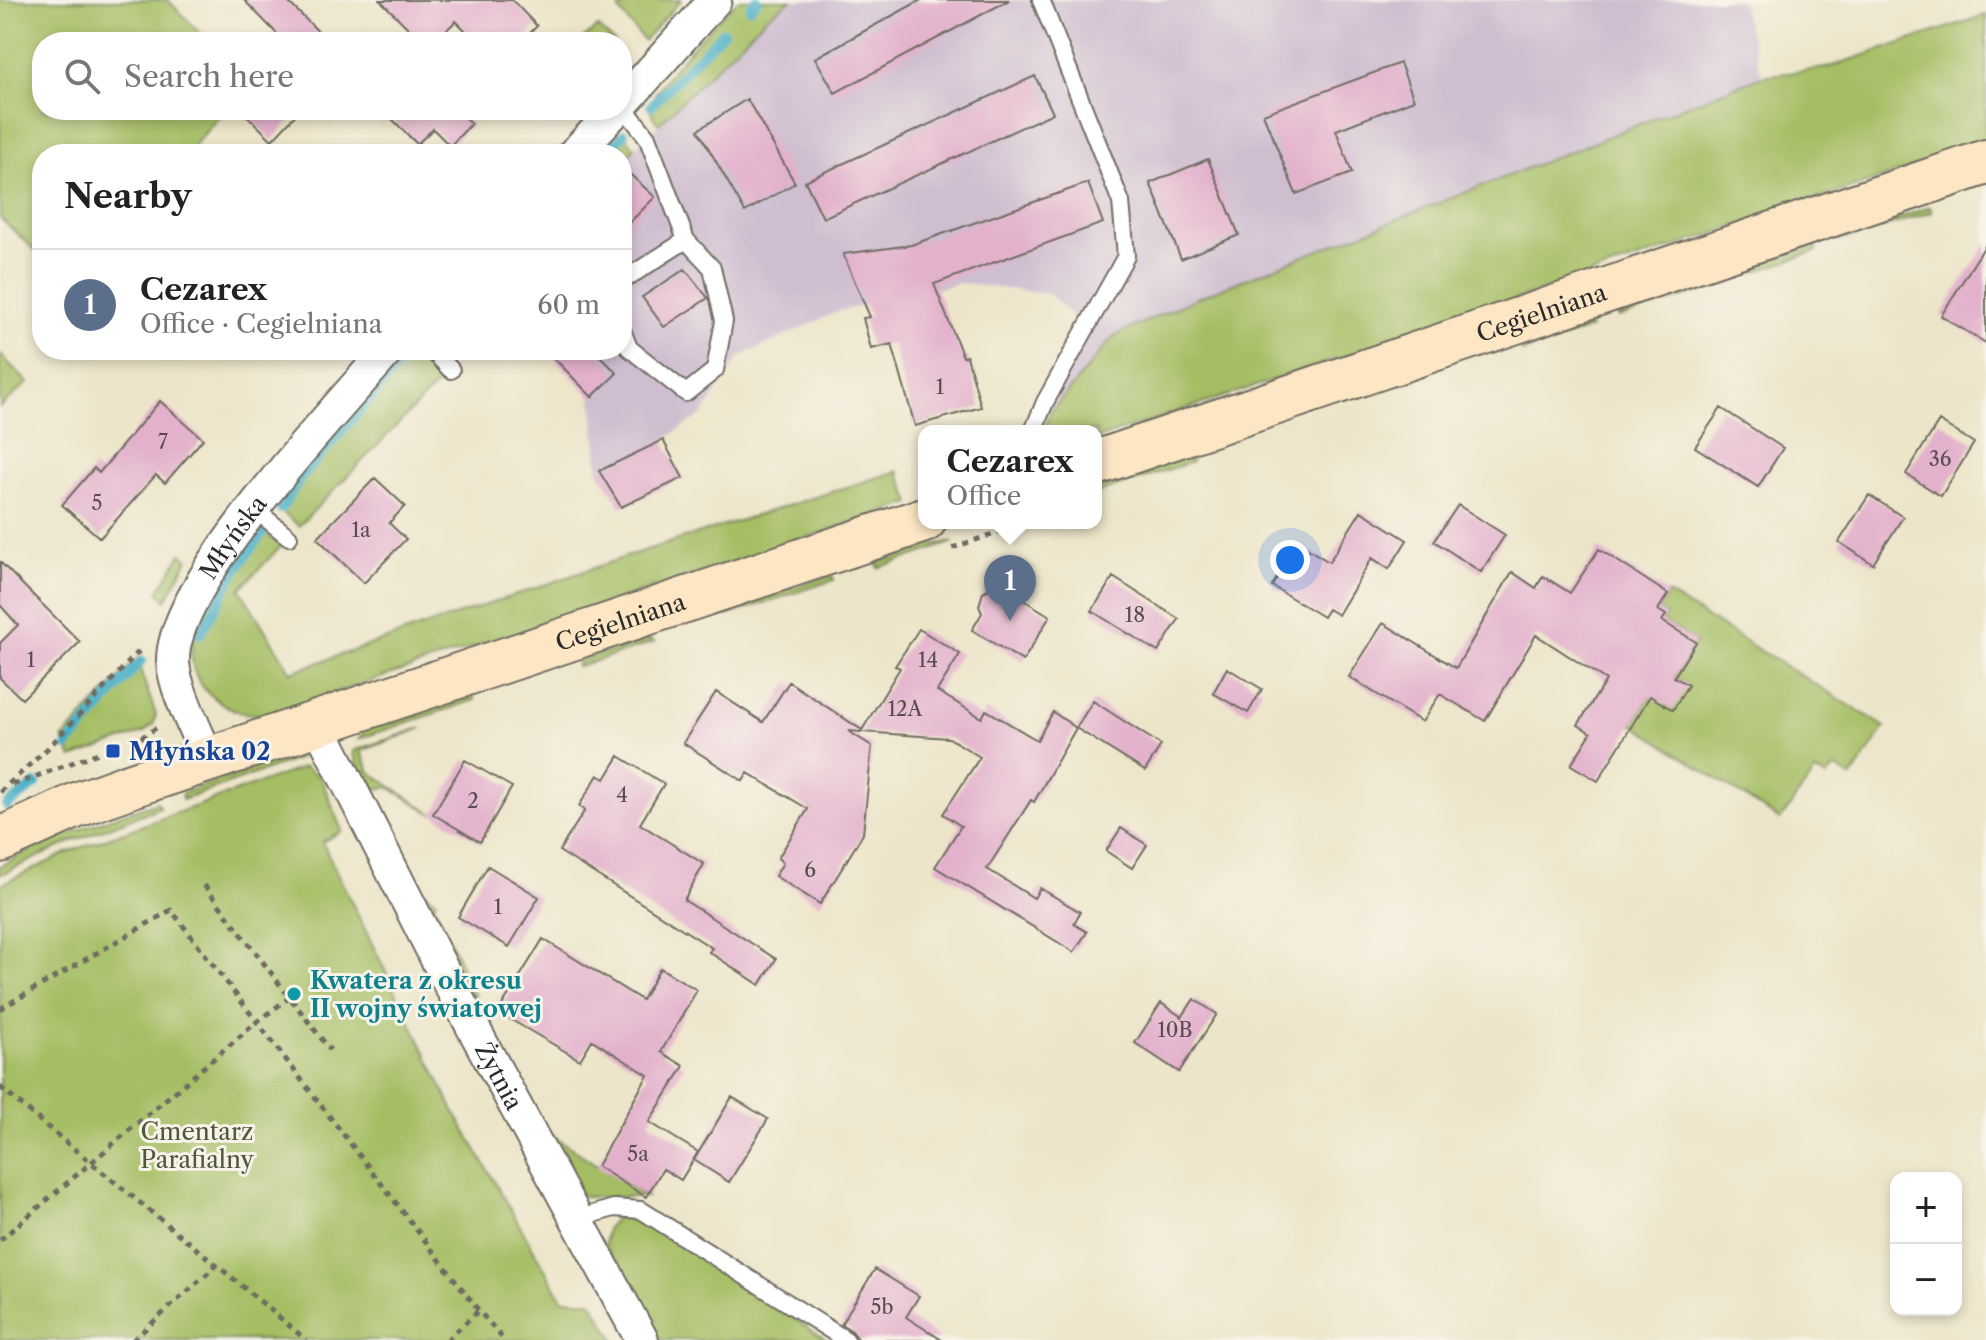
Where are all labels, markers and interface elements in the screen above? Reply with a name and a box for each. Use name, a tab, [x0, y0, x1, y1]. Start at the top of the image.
search box	[32, 32, 632, 120]
icon: search	[60, 54, 104, 98]
text: Search here	[124, 58, 294, 95]
text: Nearby	[64, 175, 192, 217]
text: Cezarex	[140, 271, 267, 308]
street label: Cegielniana	[1473, 277, 1610, 348]
text: 1	[84, 289, 96, 321]
text: 60 m	[537, 289, 600, 321]
text: Office · Cegielniana	[140, 308, 382, 340]
house number: 1	[936, 375, 945, 399]
popup	[918, 425, 1102, 529]
house number: 7	[158, 430, 168, 454]
text: Cezarex	[947, 443, 1073, 480]
house number: 36	[1929, 447, 1951, 471]
text: Office	[947, 480, 1021, 512]
street label: Młyńska	[193, 489, 273, 584]
house number: 5	[92, 491, 102, 515]
house number: 1a	[352, 518, 371, 542]
your location	[1270, 540, 1310, 580]
pin: 1	[984, 555, 1036, 621]
street label: Cegielniana	[552, 586, 689, 657]
house number: 18	[1125, 603, 1145, 627]
house number: 1	[27, 648, 36, 672]
house number: 14	[918, 648, 938, 672]
house number: 12A	[888, 697, 924, 721]
place label: Młyńska 02	[129, 737, 270, 766]
marker: Młyńska 02	[104, 742, 122, 760]
house number: 4	[616, 783, 628, 807]
house number: 2	[467, 789, 479, 813]
house number: 6	[804, 858, 816, 882]
house number: 1	[494, 895, 503, 919]
place label: Kwatera z okresu II wojny światowej	[310, 966, 542, 1023]
marker: Kwatera z okresu II wojny światowej	[285, 985, 303, 1003]
house number: 10B	[1157, 1018, 1193, 1042]
street label: Żytnia	[469, 1037, 529, 1115]
park label: Cmentarz Parafialny	[140, 1117, 254, 1174]
house number: 5a	[627, 1142, 649, 1166]
map controls	[1890, 1172, 1962, 1316]
button: +	[1890, 1172, 1962, 1244]
button: −	[1890, 1244, 1962, 1316]
house number: 5b	[871, 1295, 893, 1319]

